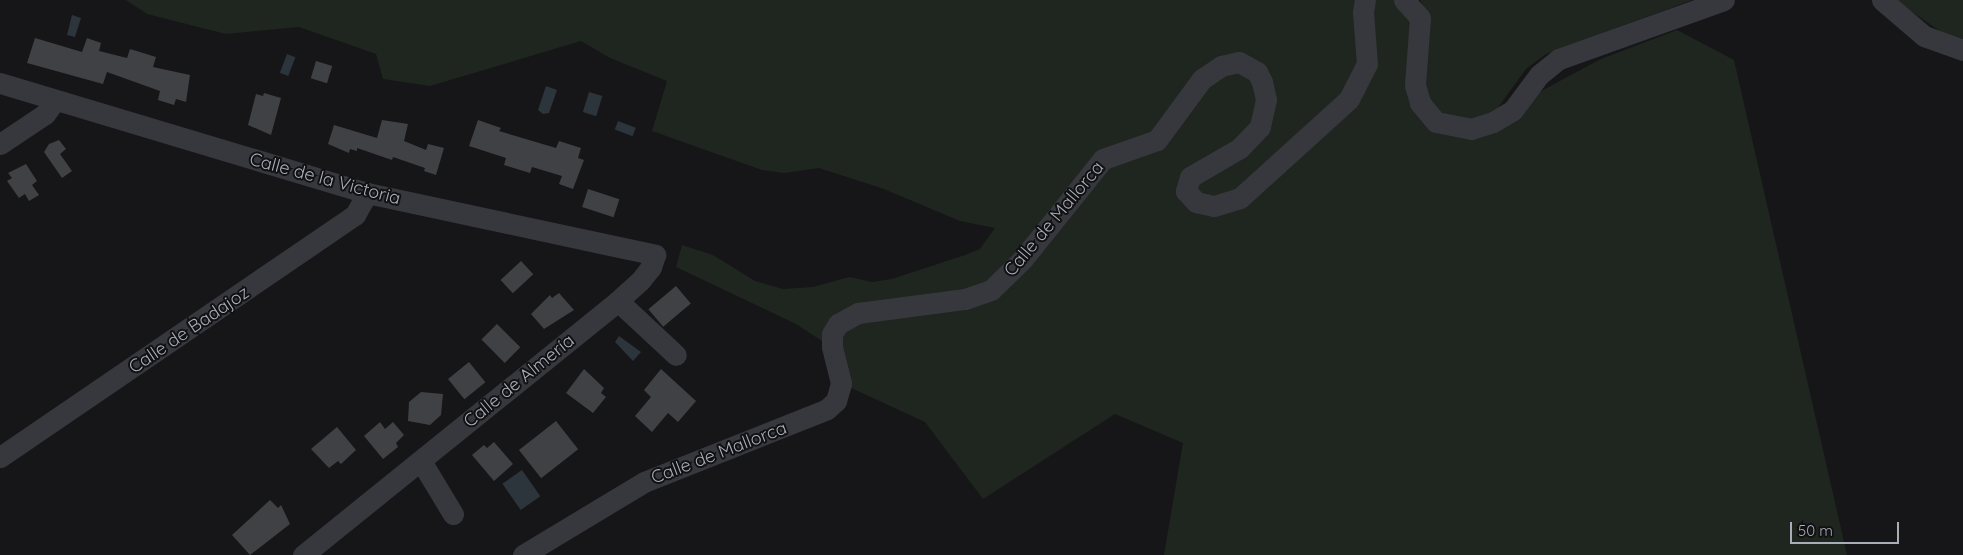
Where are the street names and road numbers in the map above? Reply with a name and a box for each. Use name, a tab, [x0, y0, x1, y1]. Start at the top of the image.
street label: Calle de la Victoria	[247, 148, 403, 210]
street label: Calle de Mallorca	[1000, 157, 1108, 281]
street label: Calle de Badajoz	[125, 282, 253, 378]
street label: Calle de Almería	[459, 330, 579, 432]
street label: Calle de Mallorca	[648, 417, 790, 489]

